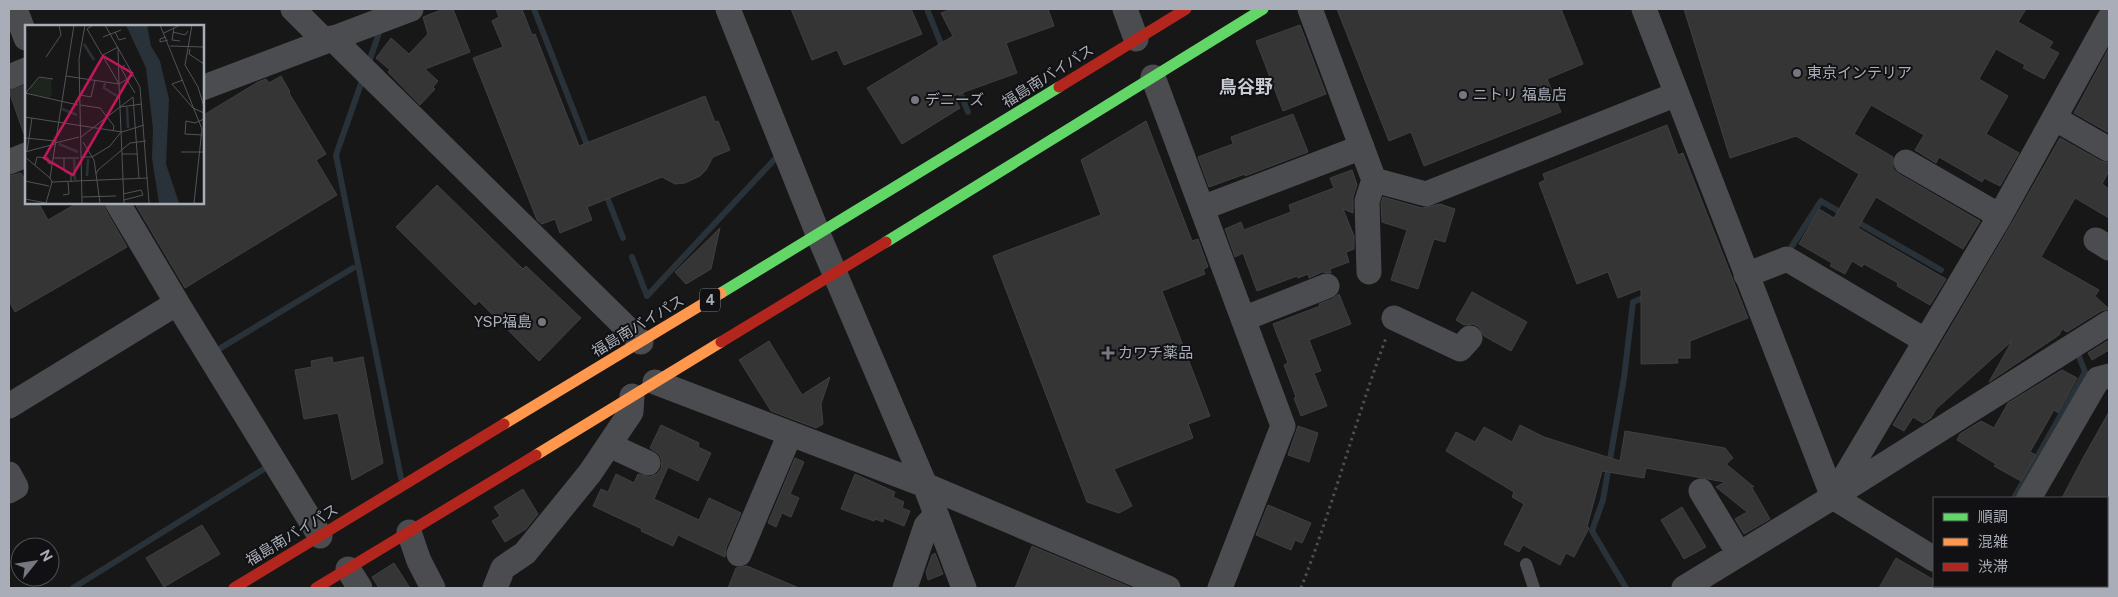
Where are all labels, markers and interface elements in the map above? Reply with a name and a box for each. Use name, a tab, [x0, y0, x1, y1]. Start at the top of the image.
inset map	[25, 25, 204, 204]
street label: 福島南バイパス	[999, 41, 1097, 111]
place label: 東京インテリア	[1807, 64, 1912, 81]
marker: 東京インテリア	[1791, 67, 1803, 79]
district label: 鳥谷野	[1219, 76, 1273, 97]
place label: ニトリ 福島店	[1473, 86, 1567, 103]
marker: ニトリ 福島店	[1457, 89, 1469, 101]
place label: デニーズ	[925, 91, 984, 108]
marker: デニーズ	[909, 94, 921, 106]
road number: 4	[700, 288, 720, 312]
street label: 福島南バイパス	[588, 291, 687, 360]
place label: YSP福島	[474, 313, 532, 330]
marker: YSP福島	[536, 316, 548, 328]
place label: カワチ薬品	[1118, 344, 1193, 361]
marker: カワチ薬品	[1102, 347, 1114, 359]
legend	[1933, 497, 2108, 587]
street label: 福島南バイパス	[242, 500, 341, 569]
text: 順調	[1978, 508, 2008, 525]
text: 混雑	[1978, 533, 2008, 550]
north arrow	[10, 537, 60, 587]
text: N	[37, 547, 56, 564]
text: 渋滞	[1978, 558, 2008, 575]

